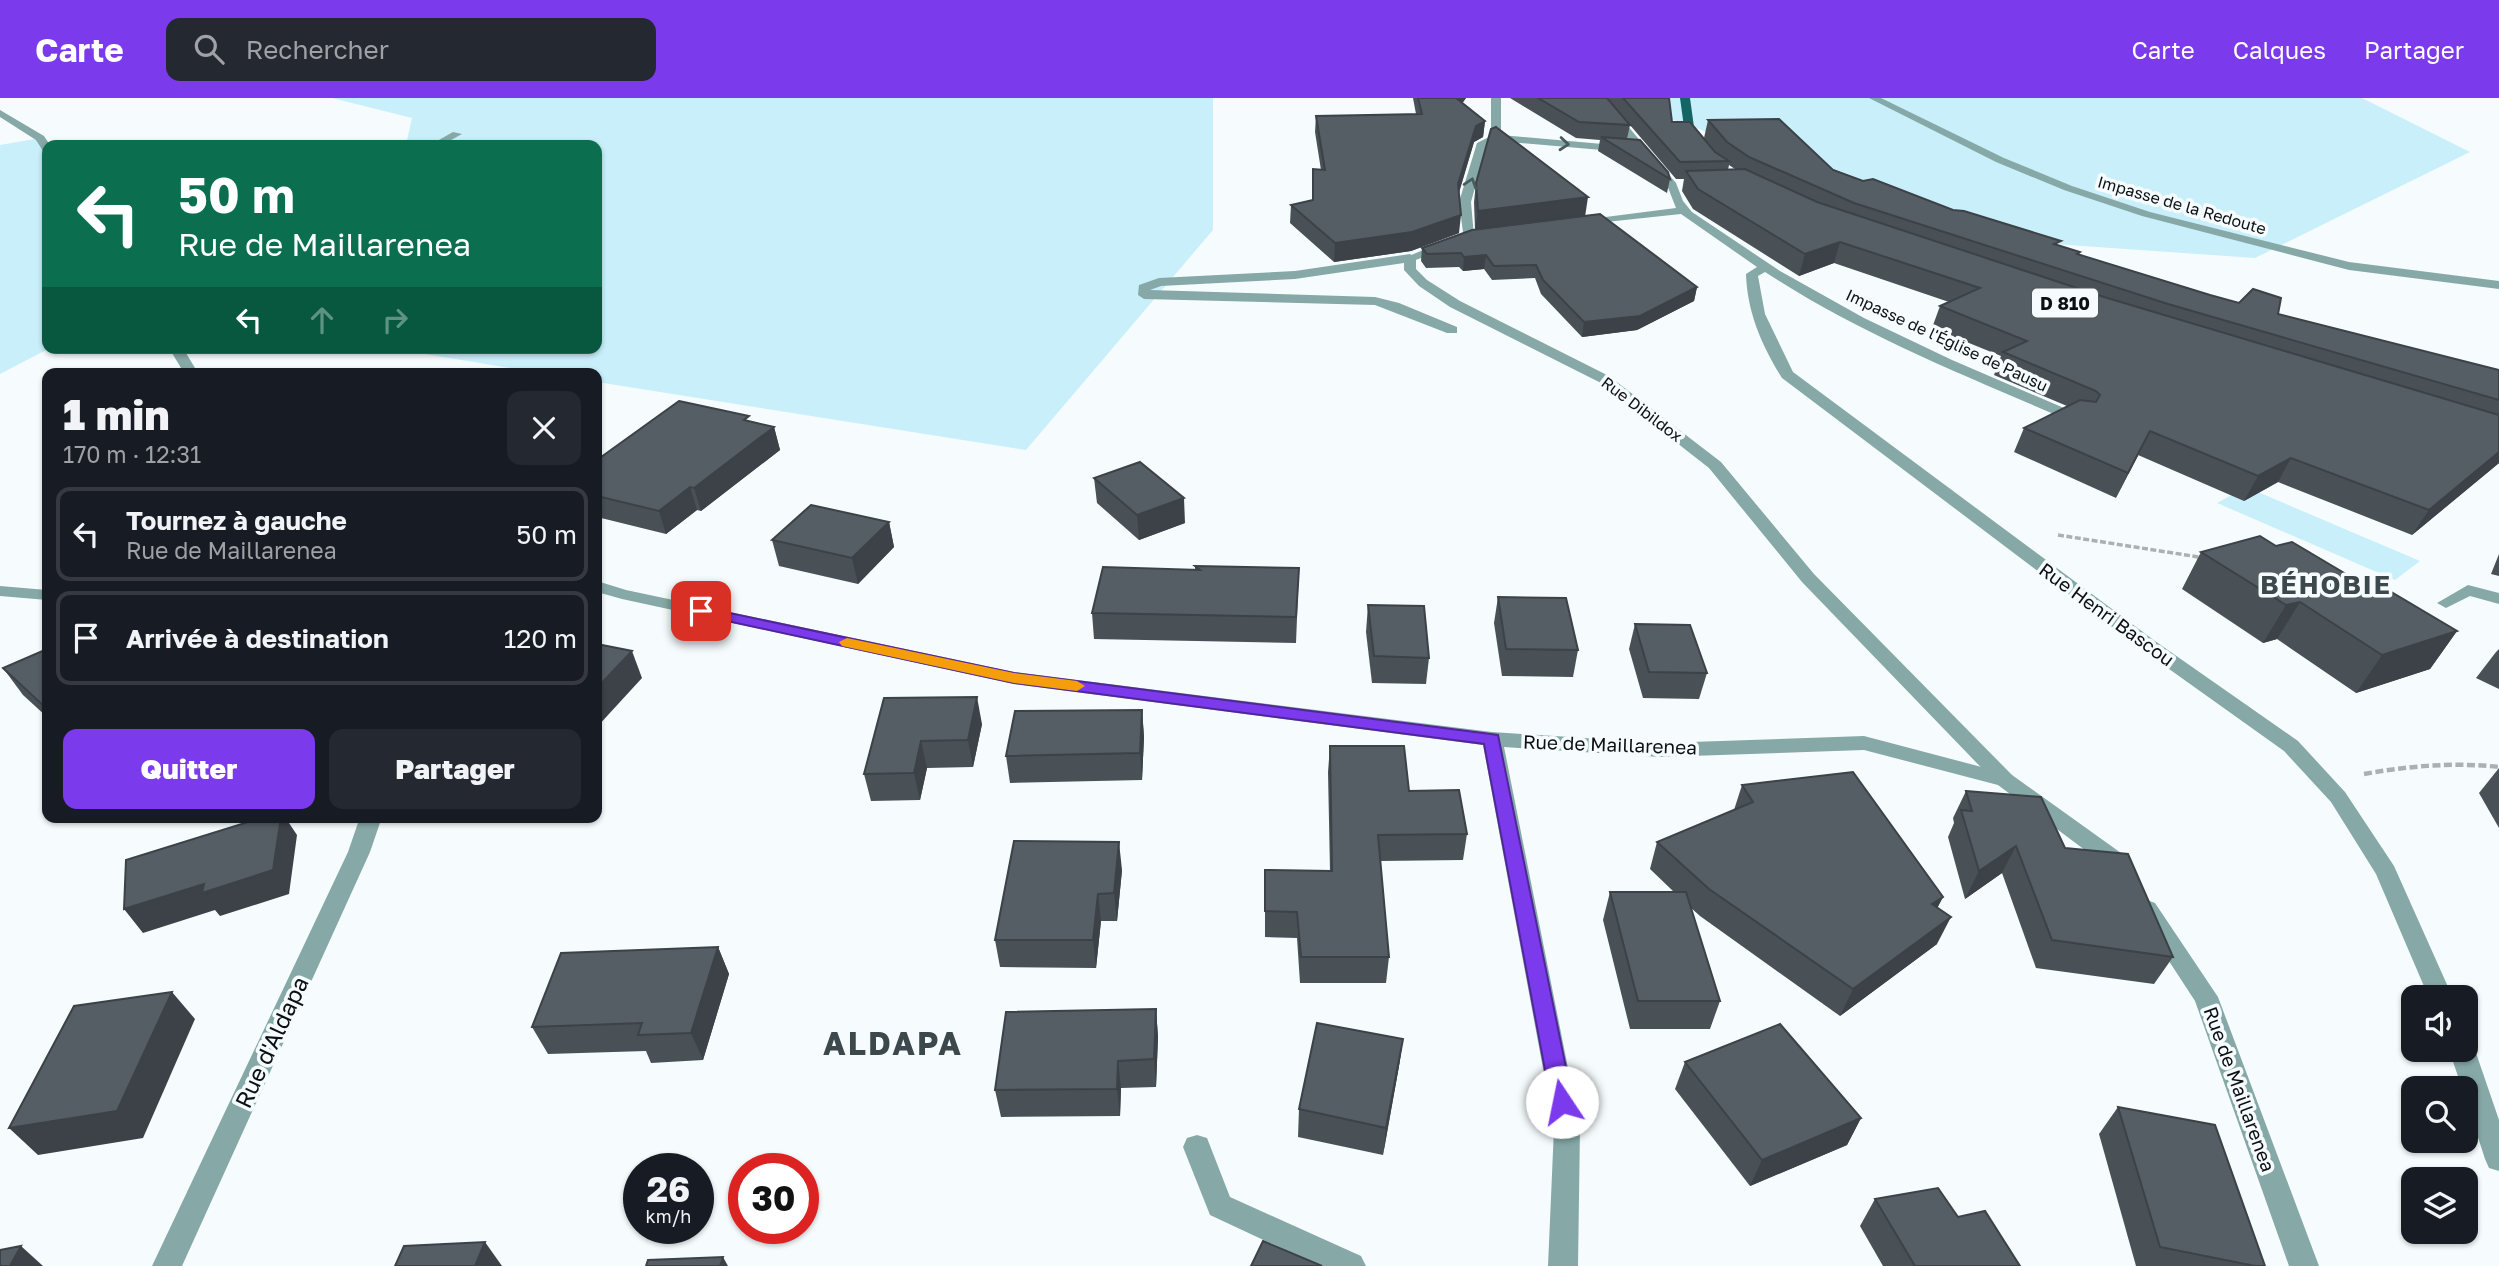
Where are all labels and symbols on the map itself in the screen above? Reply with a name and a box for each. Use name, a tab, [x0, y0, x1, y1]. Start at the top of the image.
one-way arrow	[1558, 136, 1569, 151]
street label: Impasse de la Redoute	[2095, 171, 2269, 239]
one-way arrow	[1463, 177, 1477, 190]
street label: Impasse de l'Église de Pausu	[1843, 284, 2051, 396]
road number: D 810	[2032, 288, 2098, 318]
street label: Rue Dibildox	[1598, 372, 1687, 446]
street label: Rue Henri Bascou	[2035, 557, 2179, 671]
district label: BÉHOBIE	[2260, 569, 2392, 600]
pin	[671, 581, 731, 641]
street label: Rue de Maillarenea	[1523, 729, 1697, 759]
street label: Rue d'Aldapa	[228, 972, 314, 1112]
street label: Rue de Maillarenea	[2199, 1003, 2281, 1175]
district label: ALDAPA	[823, 1024, 963, 1062]
position arrow	[1525, 1065, 1599, 1139]
speed limit sign: 30	[728, 1153, 819, 1244]

